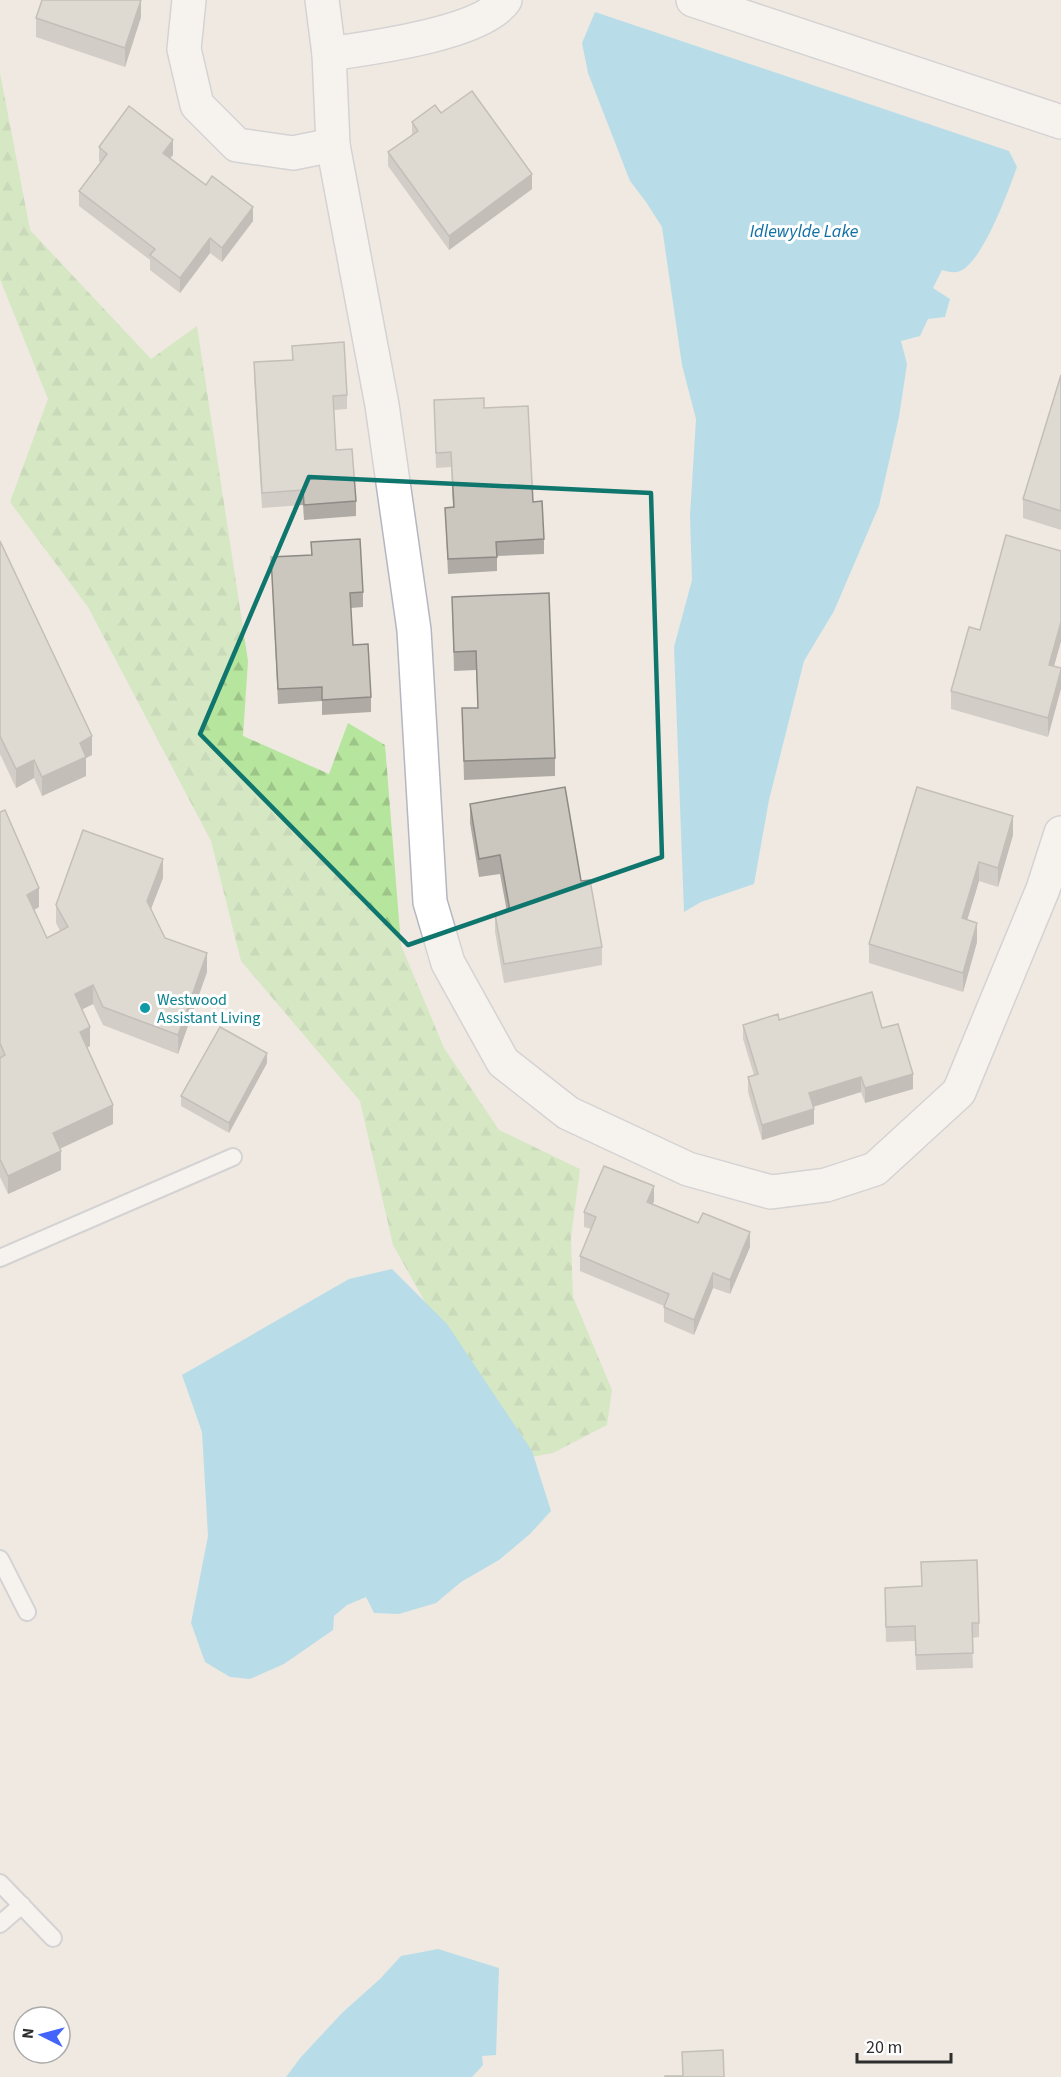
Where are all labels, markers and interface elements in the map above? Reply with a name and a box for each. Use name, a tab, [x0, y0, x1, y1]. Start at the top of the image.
water label: Idlewylde Lake	[750, 219, 859, 244]
place label: Westwood Assistant Living	[157, 989, 260, 1029]
marker: Westwood Assistant Living	[138, 1001, 152, 1015]
north arrow	[12, 2005, 72, 2065]
scale bar	[857, 2026, 952, 2064]
text: N	[17, 2027, 40, 2040]
text: 20 m	[866, 2035, 902, 2060]

